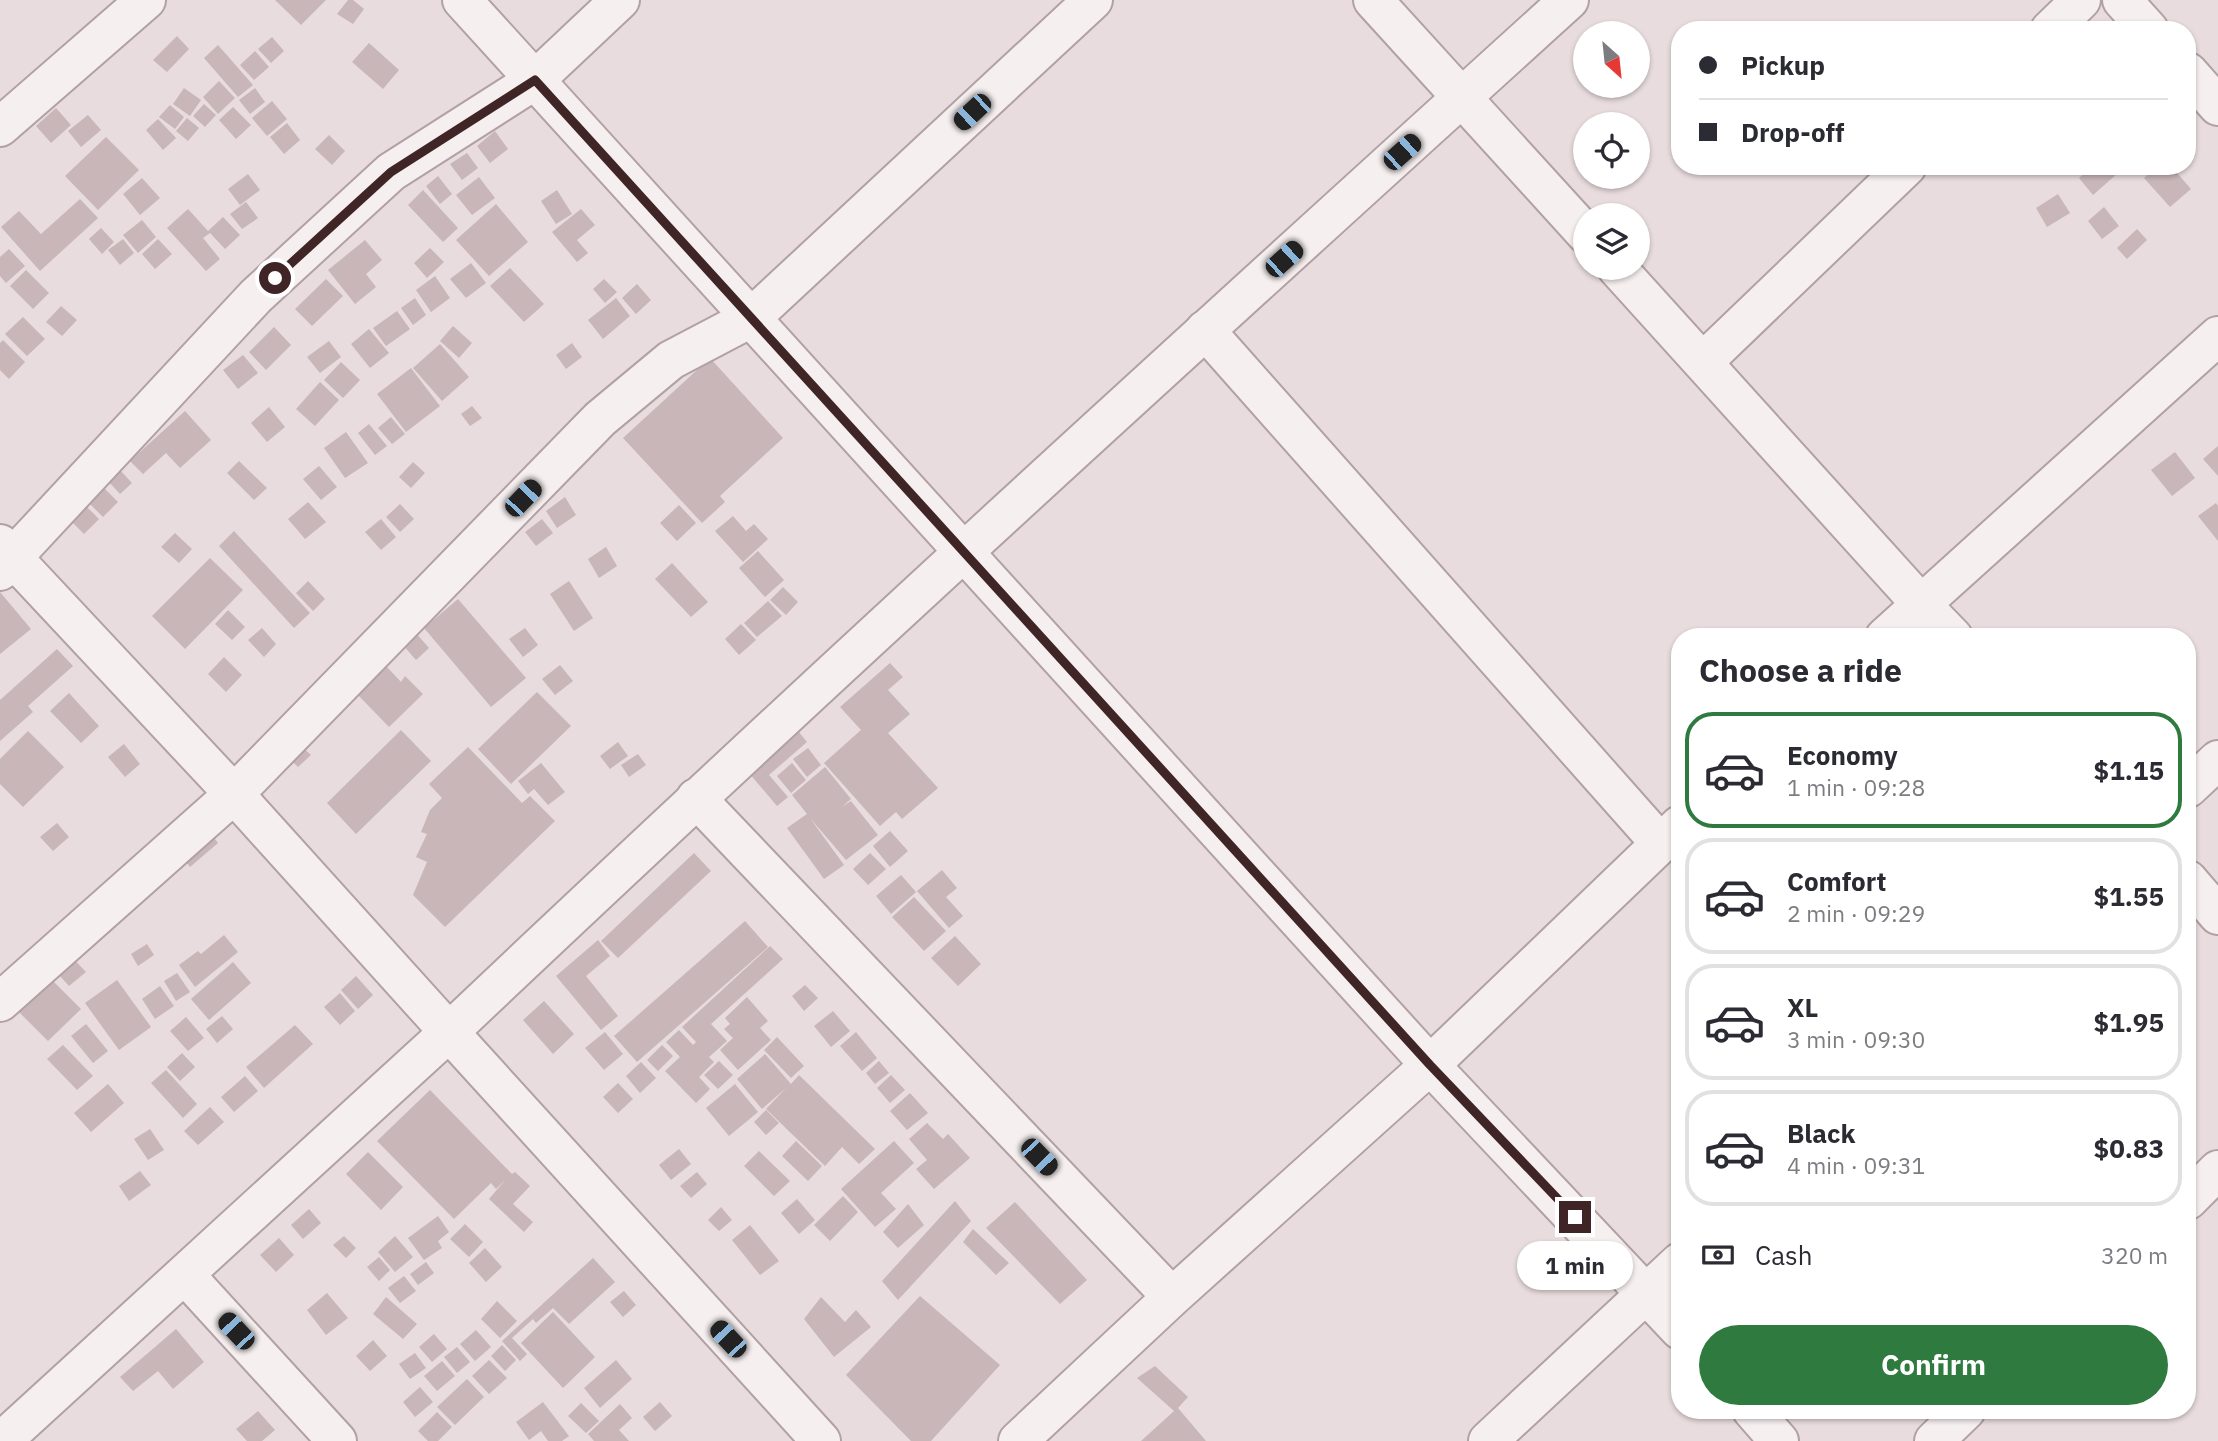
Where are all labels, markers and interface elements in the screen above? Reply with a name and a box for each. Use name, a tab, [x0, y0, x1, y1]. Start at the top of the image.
north arrow	[1573, 21, 1650, 98]
map controls	[1573, 21, 1650, 280]
text: Pickup	[1741, 48, 1825, 82]
car	[950, 90, 995, 134]
button: locate	[1573, 112, 1650, 189]
text: Drop-off	[1741, 115, 1844, 149]
car	[1380, 130, 1425, 174]
button: layers	[1573, 203, 1650, 280]
car	[1262, 237, 1307, 281]
route start	[259, 262, 291, 294]
car	[501, 476, 546, 520]
text: Choose a ride	[1699, 649, 1902, 691]
text: Economy	[1787, 738, 1898, 772]
icon: car	[1703, 739, 1766, 802]
text: $1.15	[2094, 753, 2164, 787]
text: 1 min · 09:28	[1787, 772, 1925, 802]
text: Comfort	[1787, 864, 1886, 898]
icon: car	[1703, 865, 1766, 928]
text: $1.55	[2094, 879, 2164, 913]
text: 2 min · 09:29	[1787, 898, 1925, 928]
text: XL	[1787, 990, 1818, 1024]
icon: car	[1703, 991, 1766, 1054]
text: $1.95	[2094, 1005, 2164, 1039]
text: 3 min · 09:30	[1787, 1024, 1925, 1054]
text: Black	[1787, 1116, 1855, 1150]
icon: car	[1703, 1117, 1766, 1180]
text: $0.83	[2094, 1131, 2164, 1165]
car	[1017, 1135, 1062, 1179]
text: 4 min · 09:31	[1787, 1150, 1925, 1180]
route end	[1559, 1201, 1591, 1233]
icon: cash	[1699, 1236, 1737, 1274]
text: Cash	[1755, 1238, 1812, 1272]
text: 320 m	[2101, 1240, 2168, 1270]
callout: 1 min	[1517, 1242, 1633, 1290]
text: 1 min	[1545, 1250, 1605, 1280]
car	[214, 1308, 259, 1354]
car	[706, 1316, 751, 1362]
button: Confirm	[1699, 1325, 2168, 1405]

